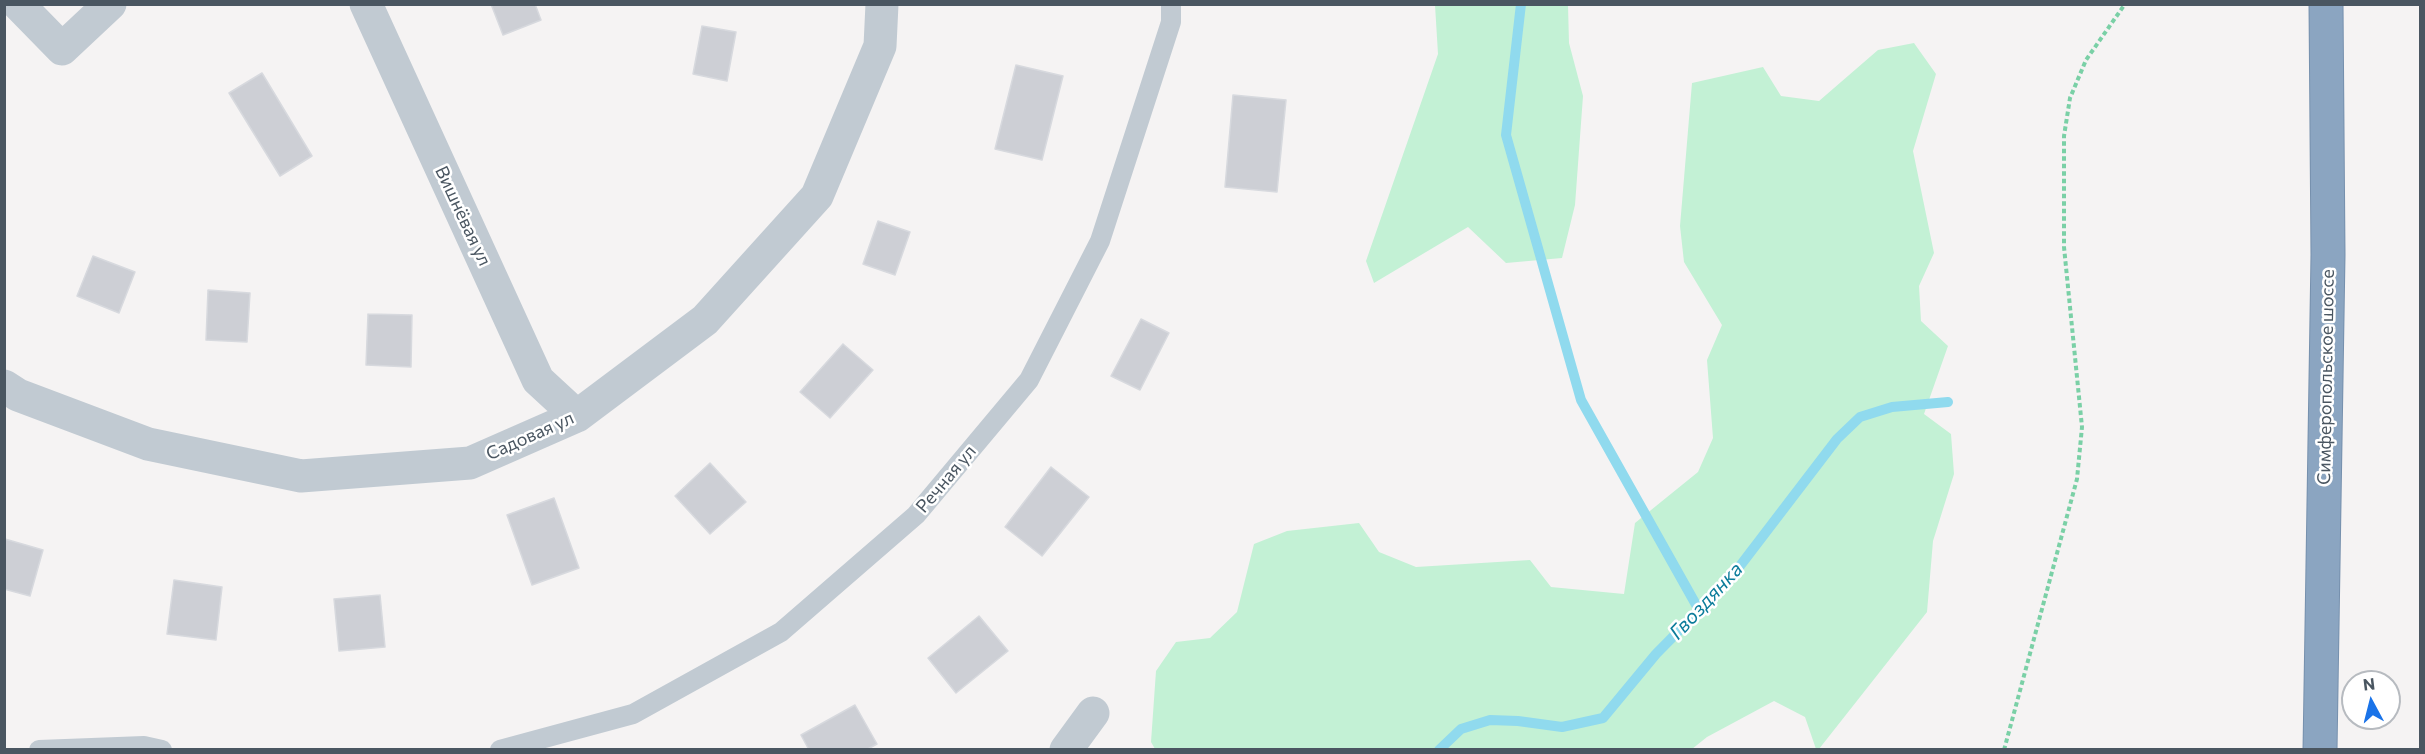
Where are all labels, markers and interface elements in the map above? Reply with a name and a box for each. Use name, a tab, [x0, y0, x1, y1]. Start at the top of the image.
street label: Вишнёвая ул	[430, 163, 496, 269]
street label: Симферопольское шоссе	[2313, 269, 2339, 485]
street label: Садовая ул	[483, 407, 577, 465]
street label: Речная ул	[911, 441, 981, 517]
water label: Гвоздянка	[1664, 558, 1748, 644]
north arrow	[2341, 670, 2401, 730]
text: N	[2362, 673, 2376, 694]

